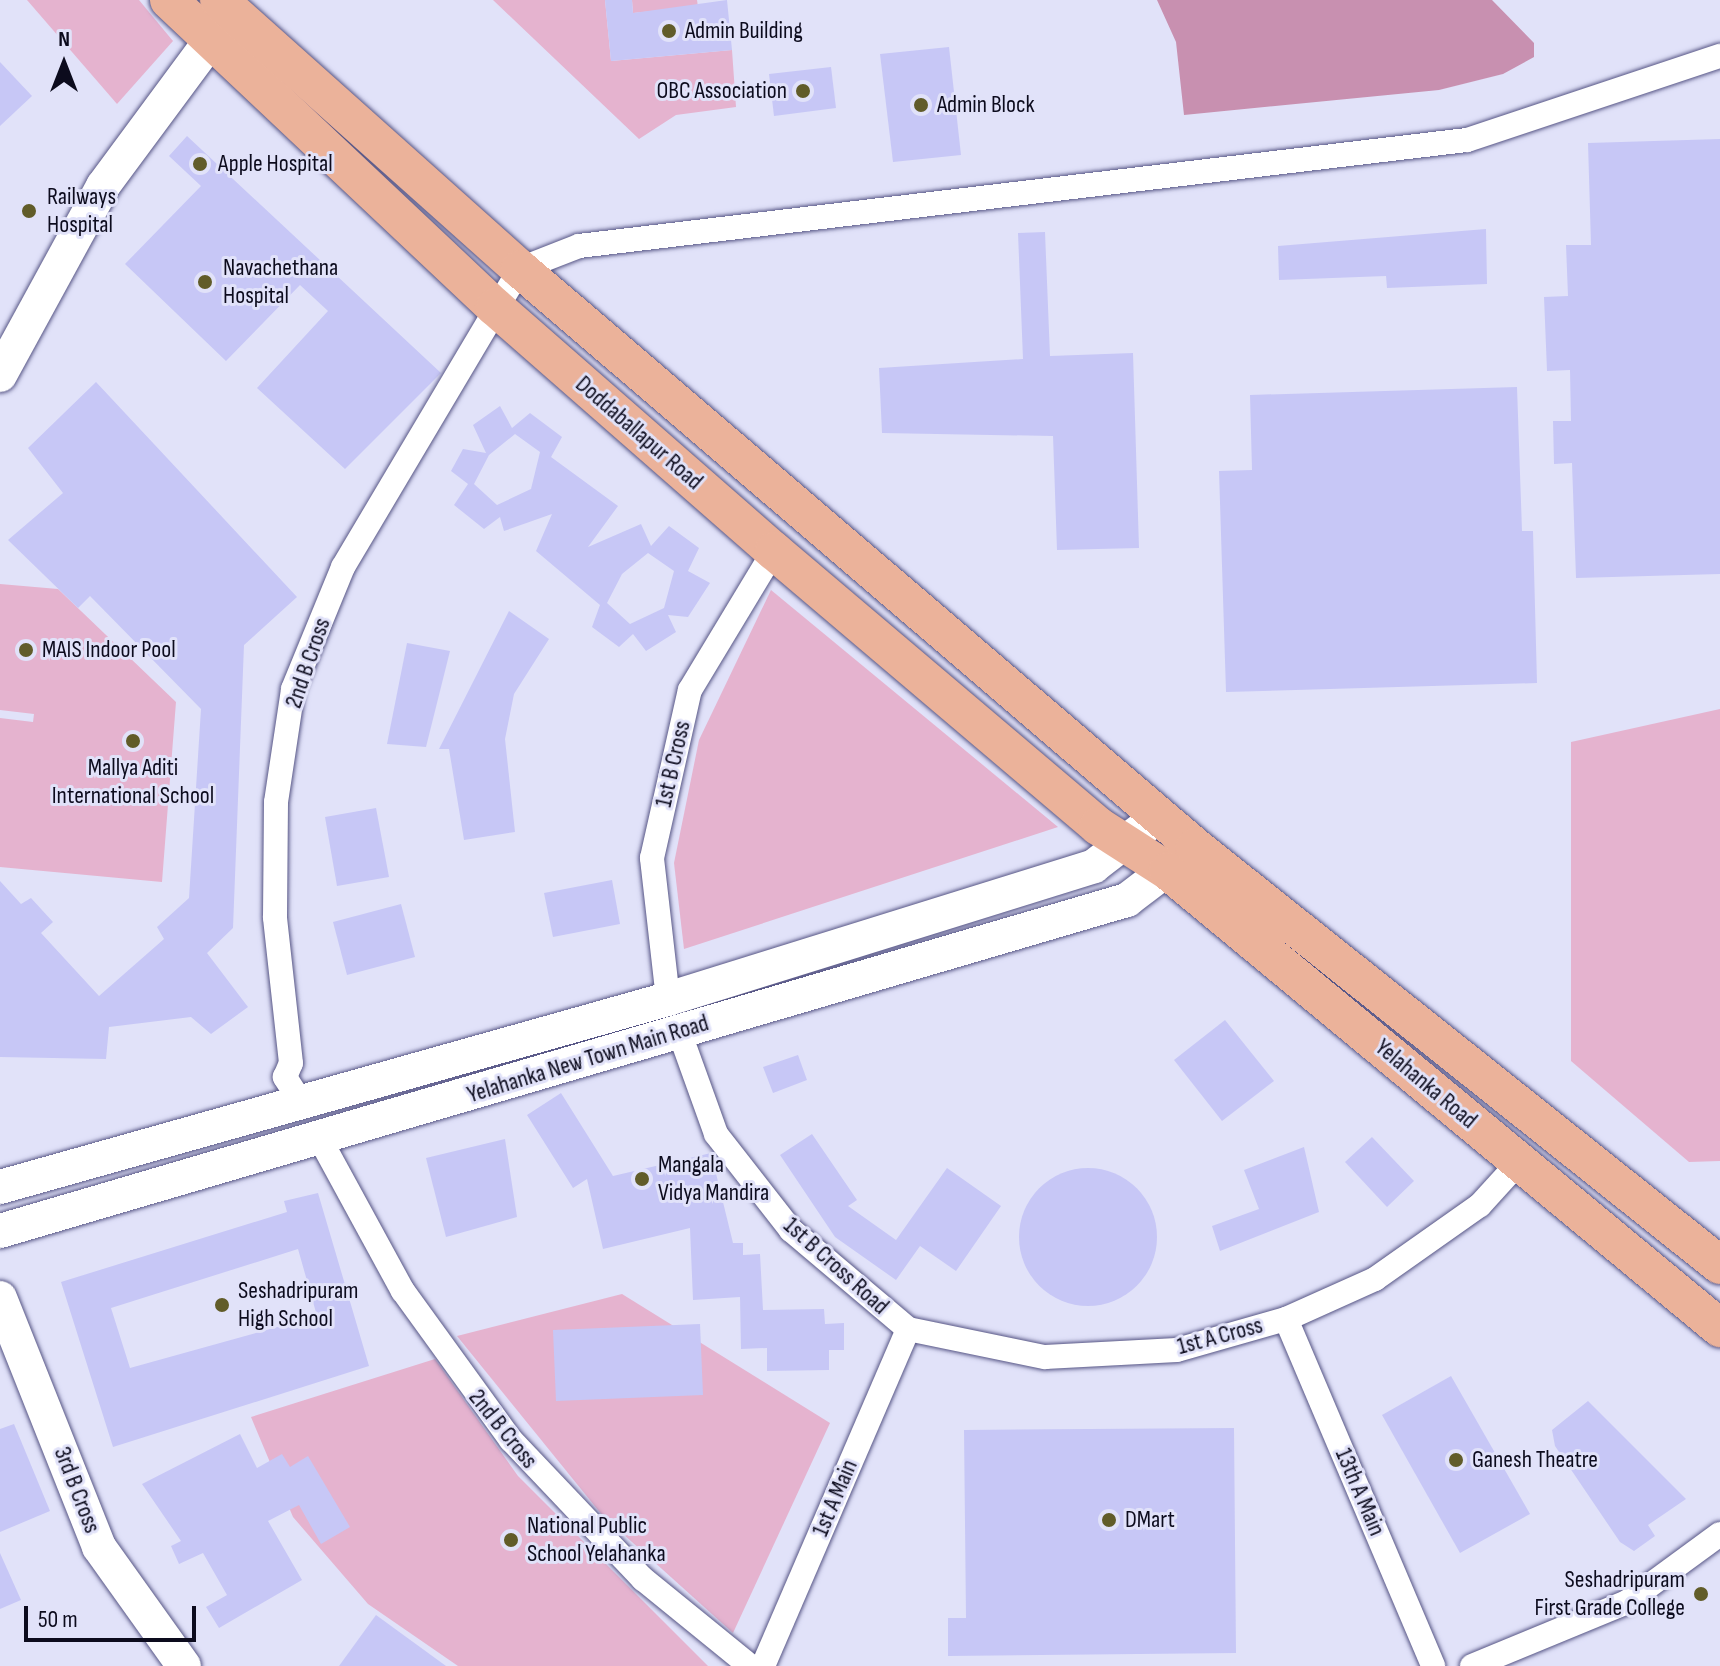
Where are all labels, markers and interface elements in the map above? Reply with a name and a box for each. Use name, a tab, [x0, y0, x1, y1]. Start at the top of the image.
place label: Admin Building	[685, 17, 803, 45]
marker: Admin Building	[660, 22, 678, 40]
north arrow	[24, 24, 104, 104]
text: N	[58, 26, 70, 53]
place label: OBC Association	[656, 77, 787, 105]
marker: OBC Association	[794, 82, 812, 100]
place label: Admin Block	[937, 91, 1035, 119]
marker: Admin Block	[912, 96, 930, 114]
place label: Apple Hospital	[218, 150, 333, 178]
marker: Apple Hospital	[189, 153, 211, 175]
place label: Railways Hospital	[47, 183, 116, 239]
marker: Railways Hospital	[18, 200, 40, 222]
place label: Navachethana Hospital	[223, 254, 338, 310]
marker: Navachethana Hospital	[194, 271, 216, 293]
street label: Doddaballapur Road	[570, 370, 708, 496]
street label: 2nd B Cross	[279, 614, 337, 712]
place label: MAIS Indoor Pool	[42, 636, 176, 664]
marker: MAIS Indoor Pool	[17, 641, 35, 659]
street label: 1st B Cross	[649, 718, 697, 810]
marker: Mallya Aditi International School	[124, 732, 142, 750]
place label: Mallya Aditi International School	[52, 754, 214, 810]
street label: Yelahanka New Town Main Road	[464, 1009, 712, 1109]
street label: Yelahanka Road	[1369, 1033, 1483, 1135]
place label: Mangala Vidya Mandira	[658, 1151, 769, 1207]
marker: Mangala Vidya Mandira	[633, 1170, 651, 1188]
street label: 1st B Cross Road	[778, 1211, 894, 1321]
place label: Seshadripuram High School	[238, 1277, 359, 1333]
marker: Seshadripuram High School	[213, 1296, 231, 1314]
street label: 1st A Cross	[1174, 1311, 1266, 1361]
street label: 2nd B Cross	[462, 1384, 544, 1474]
street label: 3rd B Cross	[47, 1443, 107, 1537]
street label: 13th A Main	[1329, 1444, 1391, 1540]
place label: Ganesh Theatre	[1472, 1446, 1598, 1474]
marker: Ganesh Theatre	[1447, 1451, 1465, 1469]
street label: 1st A Main	[806, 1455, 864, 1541]
place label: DMart	[1125, 1506, 1175, 1534]
marker: DMart	[1100, 1511, 1118, 1529]
place label: National Public School Yelahanka	[527, 1512, 666, 1568]
marker: National Public School Yelahanka	[502, 1531, 520, 1549]
place label: Seshadripuram First Grade College	[1534, 1566, 1685, 1622]
marker: Seshadripuram First Grade College	[1692, 1585, 1710, 1603]
scale bar	[28, 1590, 200, 1640]
text: 50 m	[38, 1605, 78, 1634]

